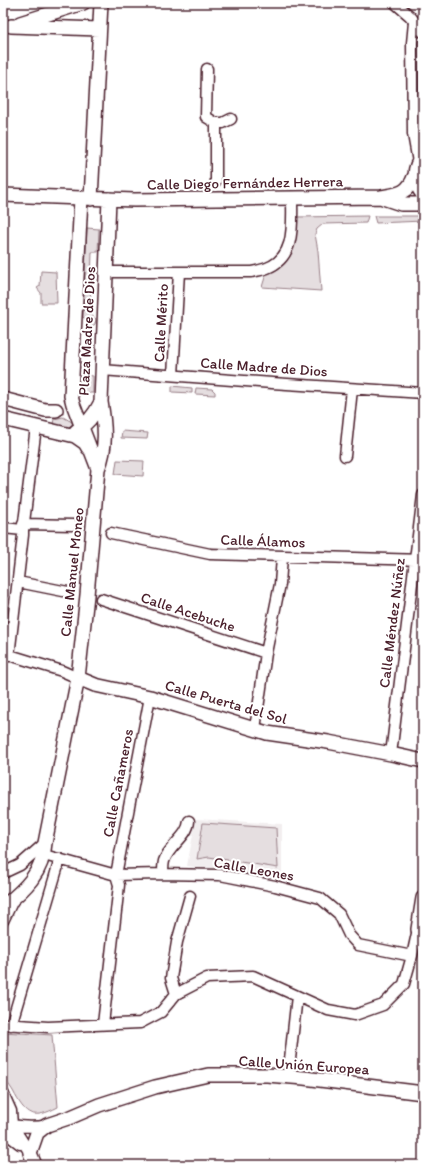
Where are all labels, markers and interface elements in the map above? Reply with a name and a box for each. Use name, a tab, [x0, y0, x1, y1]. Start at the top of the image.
street label: Calle Diego Fernández Herrera	[147, 172, 344, 194]
street label: Plaza Madre de Dios	[75, 266, 99, 396]
street label: Calle Mérito	[150, 283, 172, 363]
street label: Calle Madre de Dios	[200, 354, 329, 380]
street label: Calle Manuel Moneo	[56, 506, 88, 638]
street label: Calle Álamos	[220, 531, 306, 551]
street label: Calle Méndez Núñez	[375, 557, 409, 689]
street label: Calle Acebuche	[138, 588, 238, 636]
street label: Calle Puerta del Sol	[163, 676, 290, 728]
street label: Calle Cañameros	[99, 727, 137, 839]
street label: Calle Leones	[212, 853, 296, 885]
street label: Calle Unión Europea	[238, 1051, 370, 1079]

